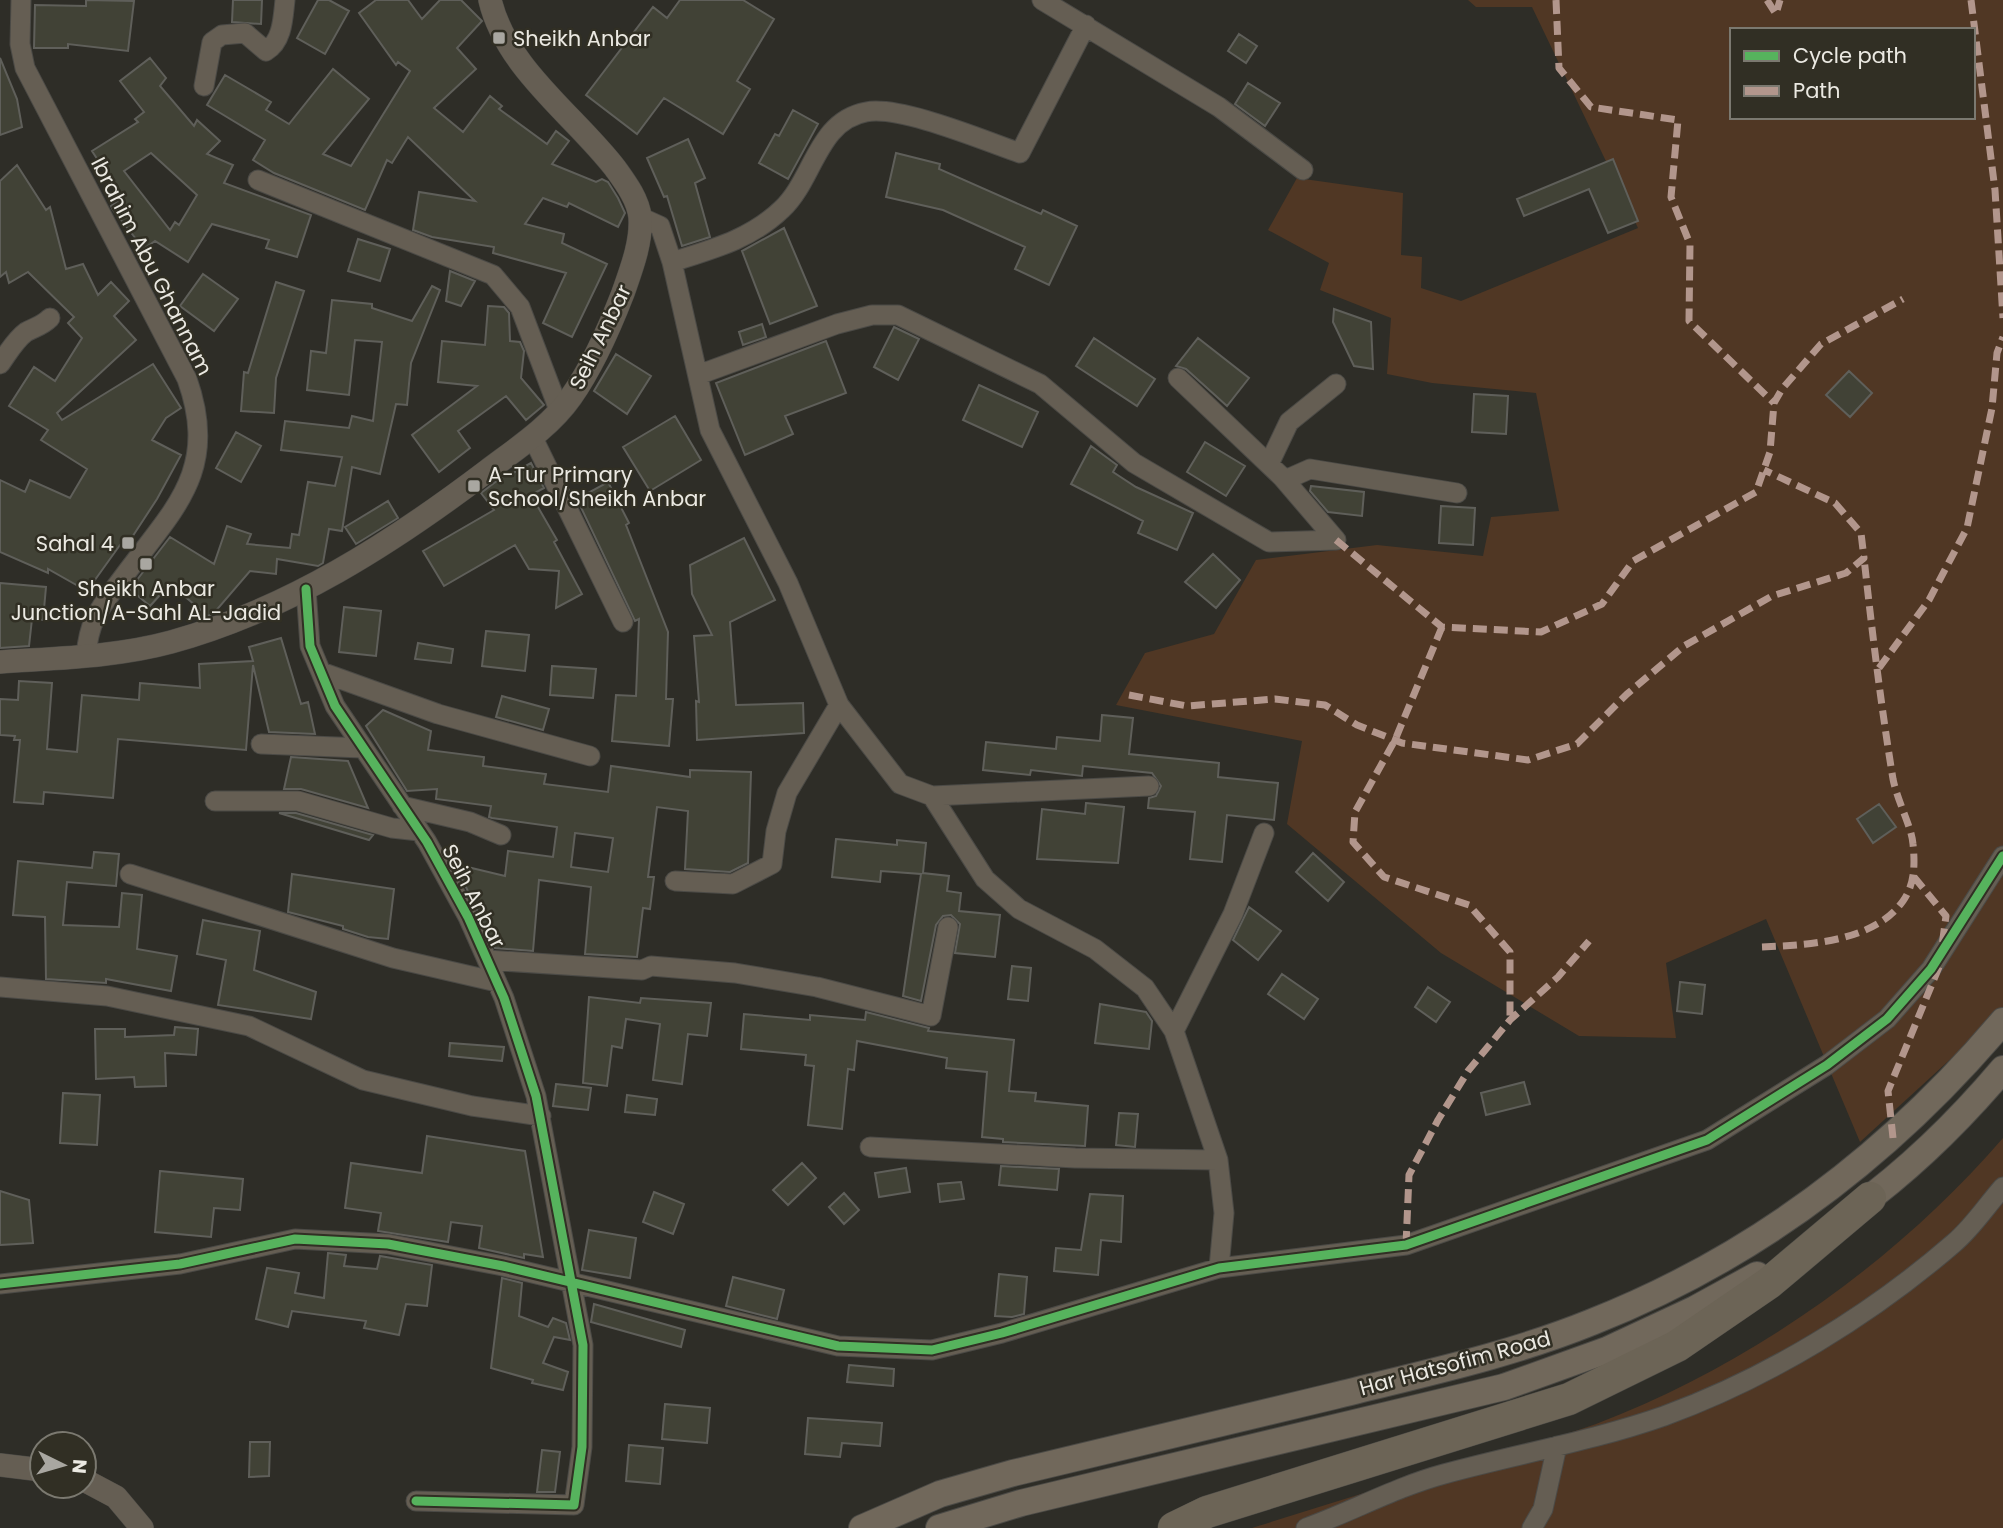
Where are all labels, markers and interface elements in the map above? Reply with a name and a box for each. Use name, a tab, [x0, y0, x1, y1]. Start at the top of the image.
place label: Sheikh Anbar	[513, 24, 651, 53]
legend	[1730, 28, 1975, 119]
marker: Sheikh Anbar	[491, 30, 507, 46]
text: Cycle path	[1793, 41, 1907, 70]
text: Path	[1793, 76, 1840, 105]
street label: Ibrahim Abu Ghannam	[84, 152, 220, 380]
street label: Seih Anbar	[562, 280, 638, 394]
place label: A-Tur Primary School/Sheikh Anbar	[488, 460, 706, 513]
marker: A-Tur Primary School/Sheikh Anbar	[466, 478, 482, 494]
place label: Sahal 4	[36, 529, 114, 558]
marker: Sahal 4	[120, 535, 136, 551]
marker: Sheikh Anbar Junction/A-Sahl AL-Jadid	[138, 556, 154, 572]
place label: Sheikh Anbar Junction/A-Sahl AL-Jadid	[11, 574, 281, 627]
street label: Seih Anbar	[435, 839, 513, 953]
street label: Har Hatsofim Road	[1356, 1324, 1554, 1402]
north arrow	[28, 1430, 98, 1500]
text: N	[65, 1458, 94, 1475]

